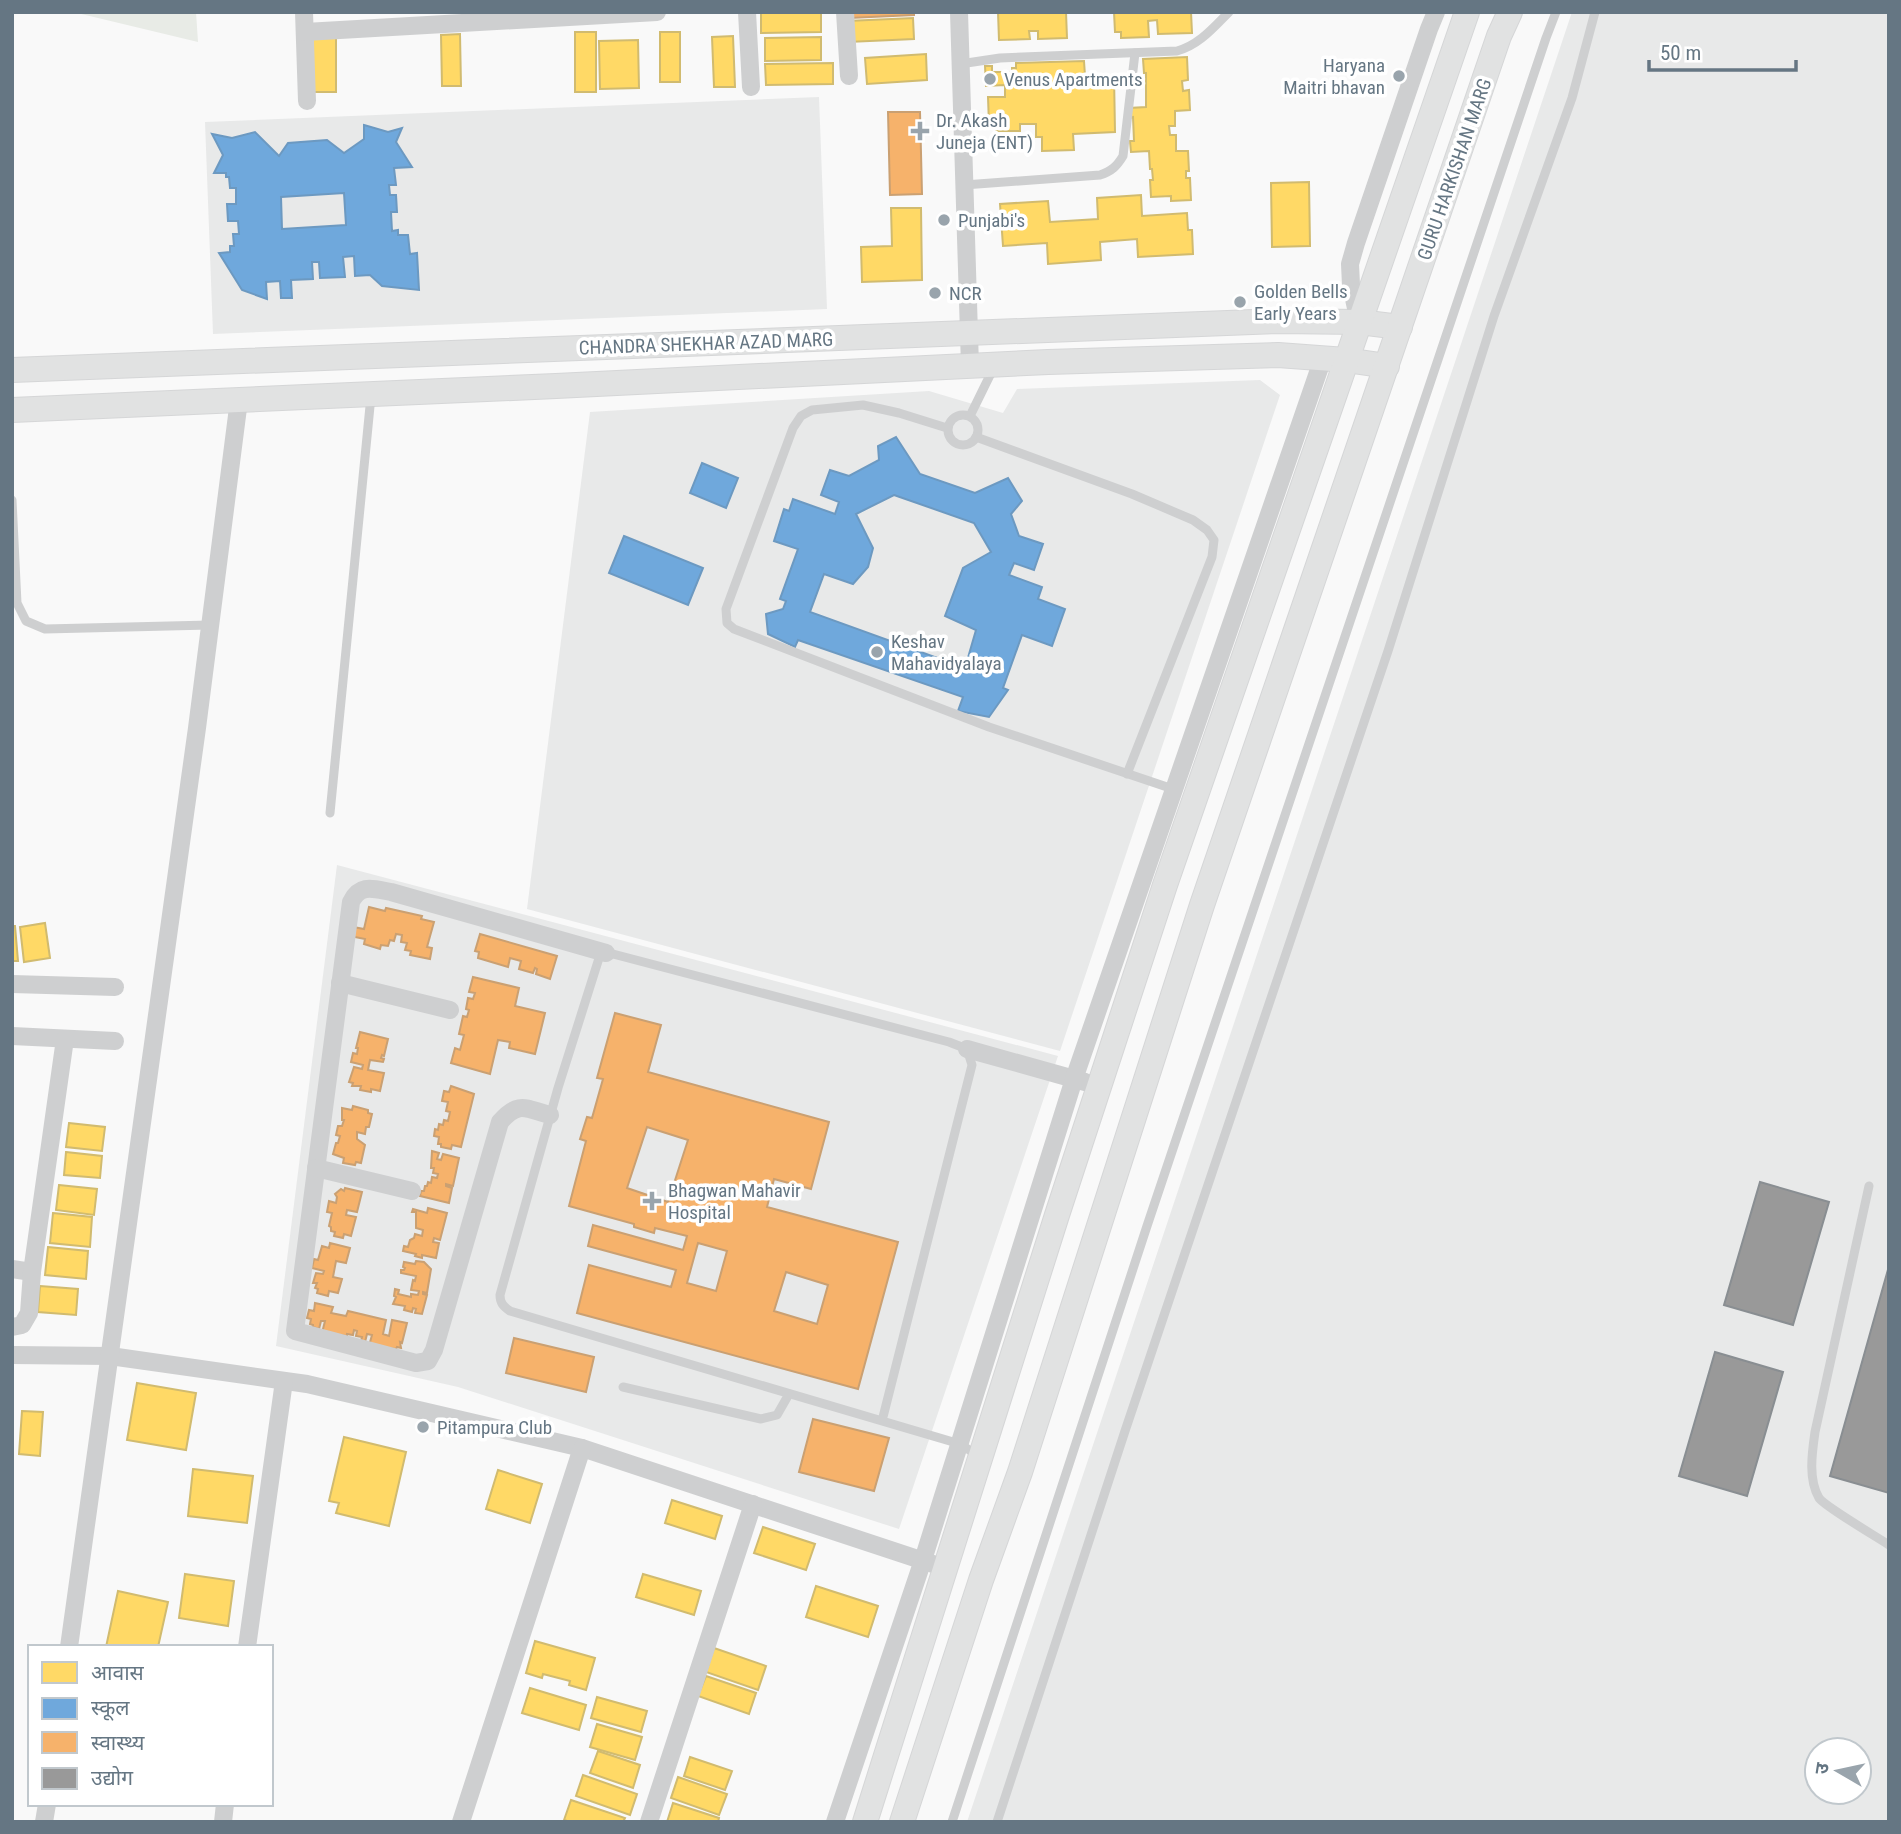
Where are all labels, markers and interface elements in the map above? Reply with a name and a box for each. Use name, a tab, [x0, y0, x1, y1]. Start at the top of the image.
scale bar	[1649, 28, 1796, 72]
text: 50 m	[1660, 41, 1701, 65]
place label: Haryana Maitri bhavan	[1283, 54, 1385, 99]
place label: Venus Apartments	[1004, 68, 1143, 91]
marker: Haryana Maitri bhavan	[1391, 68, 1407, 84]
marker: Venus Apartments	[982, 71, 998, 87]
street label: GURU HARKISHAN MARG	[1413, 75, 1496, 263]
place label: Dr. Akash Juneja (ENT)	[936, 109, 1033, 154]
marker: Dr. Akash Juneja (ENT)	[910, 121, 930, 141]
place label: Punjabi's	[958, 209, 1025, 232]
marker: Punjabi's	[936, 212, 952, 228]
place label: Golden Bells Early Years	[1254, 280, 1348, 325]
place label: NCR	[949, 282, 982, 305]
marker: NCR	[927, 285, 943, 301]
marker: Golden Bells Early Years	[1232, 294, 1248, 310]
street label: CHANDRA SHEKHAR AZAD MARG	[578, 328, 834, 359]
place label: Keshav Mahavidyalaya	[891, 630, 1002, 675]
marker: Keshav Mahavidyalaya	[869, 644, 885, 660]
place label: Bhagwan Mahavir Hospital	[668, 1179, 801, 1224]
marker: Bhagwan Mahavir Hospital	[642, 1191, 662, 1211]
place label: Pitampura Club	[437, 1416, 552, 1439]
marker: Pitampura Club	[415, 1419, 431, 1435]
legend	[28, 1645, 273, 1806]
text: आवास	[91, 1661, 145, 1685]
text: स्कूल	[91, 1696, 130, 1721]
text: स्वास्थ्य	[91, 1731, 145, 1755]
north arrow	[1803, 1736, 1873, 1806]
text: उ	[1809, 1760, 1834, 1776]
text: उद्योग	[91, 1766, 134, 1790]

